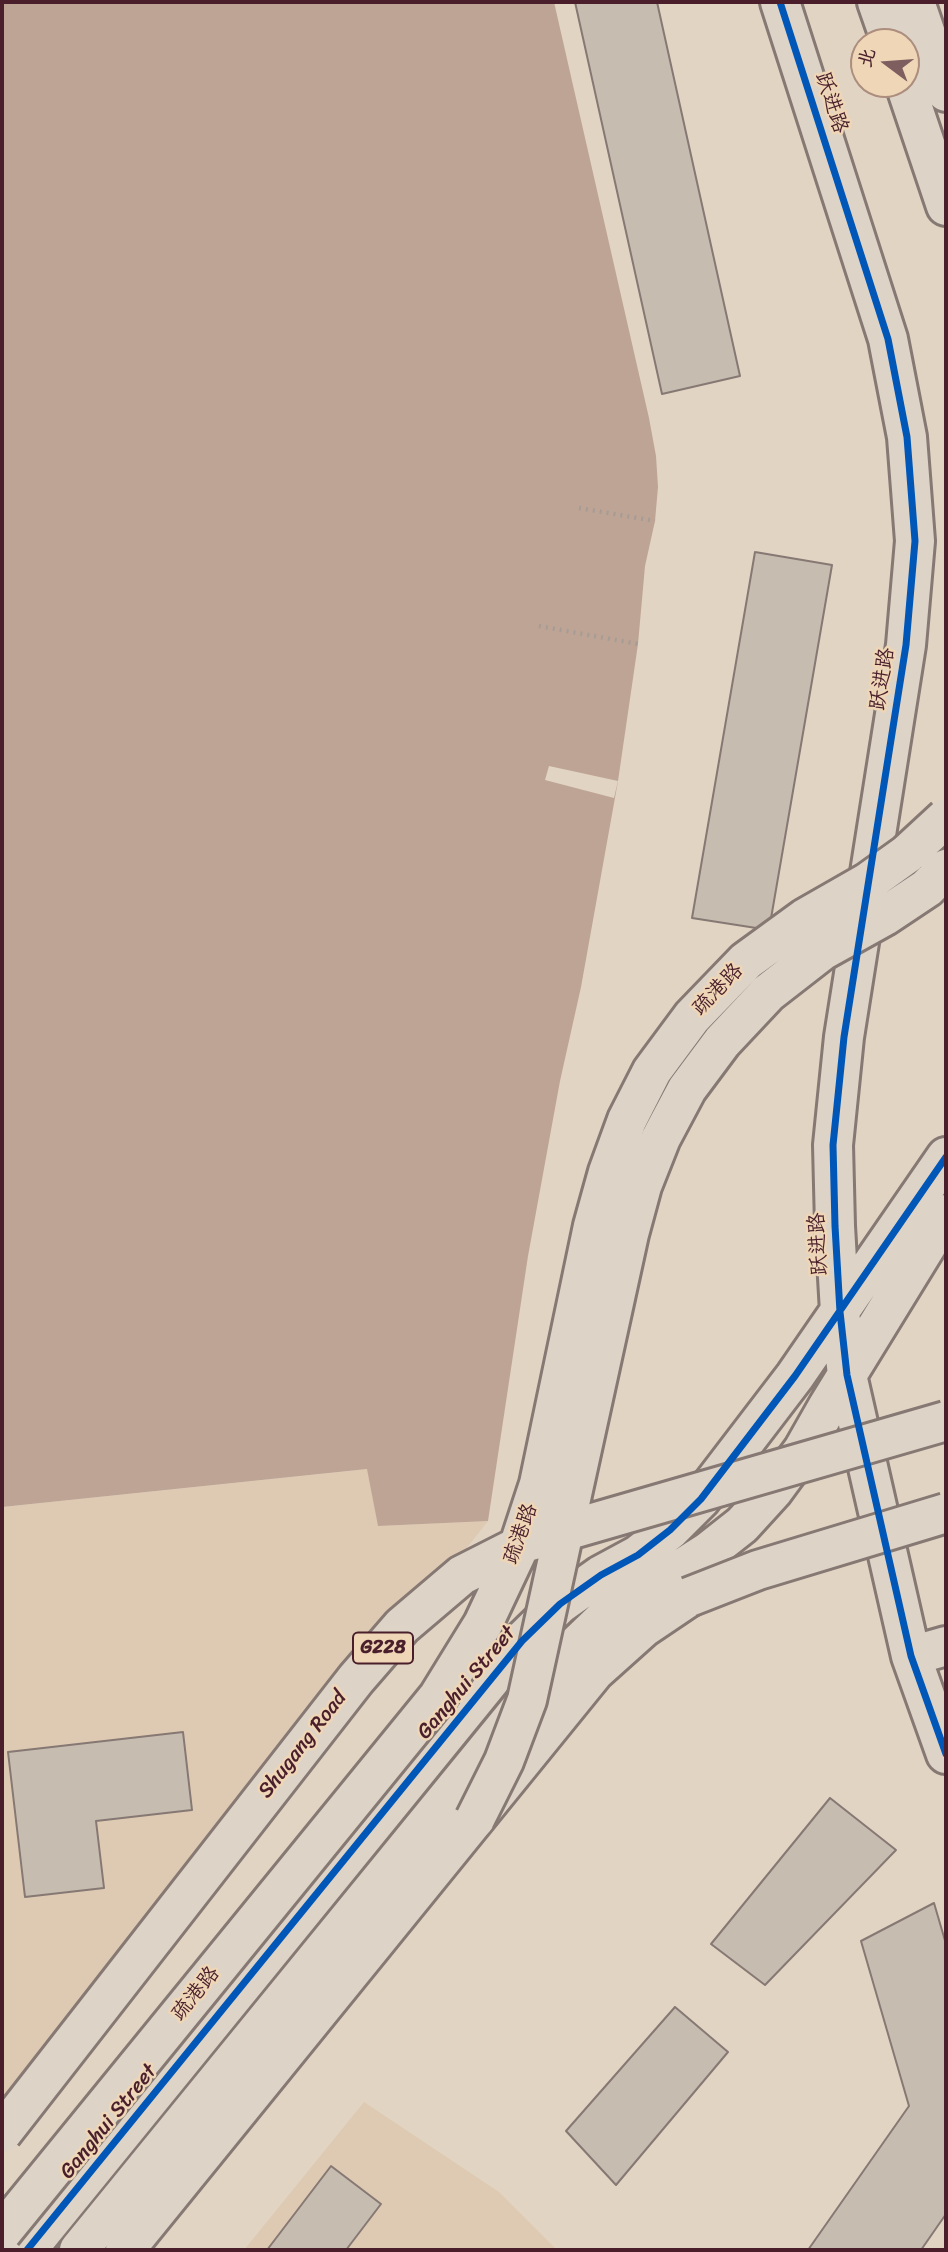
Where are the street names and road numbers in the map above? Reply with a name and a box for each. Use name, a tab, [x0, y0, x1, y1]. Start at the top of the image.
street label: 跃进路	[809, 69, 853, 137]
street label: 跃进路	[866, 646, 900, 712]
street label: 疏港路	[687, 959, 749, 1021]
street label: 跃进路	[805, 1212, 833, 1276]
street label: 疏港路	[498, 1500, 544, 1568]
street label: Ganghui Street	[412, 1621, 522, 1745]
road number: G228	[353, 1632, 413, 1664]
street label: Shugang Road	[253, 1686, 353, 1804]
street label: 疏港路	[166, 1962, 226, 2026]
street label: Ganghui Street	[55, 2060, 163, 2184]

